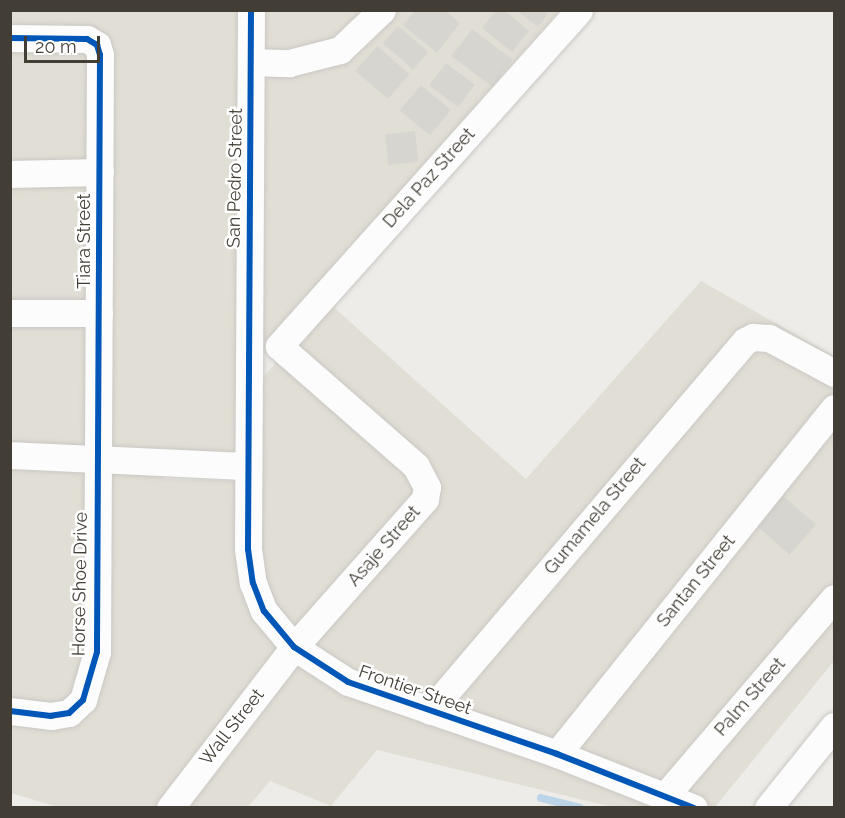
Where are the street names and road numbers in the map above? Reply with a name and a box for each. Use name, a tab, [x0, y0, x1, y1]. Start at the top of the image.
street label: San Pedro Street	[223, 108, 247, 248]
street label: Dela Paz Street	[378, 124, 480, 232]
street label: Tiara Street	[73, 193, 95, 289]
street label: Gumamela Street	[540, 453, 650, 579]
street label: Asaje Street	[343, 501, 425, 591]
street label: Horse Shoe Drive	[68, 512, 92, 656]
street label: Santan Street	[652, 531, 740, 631]
street label: Palm Street	[710, 653, 790, 741]
street label: Frontier Street	[356, 661, 474, 719]
street label: Wall Street	[195, 684, 269, 770]

